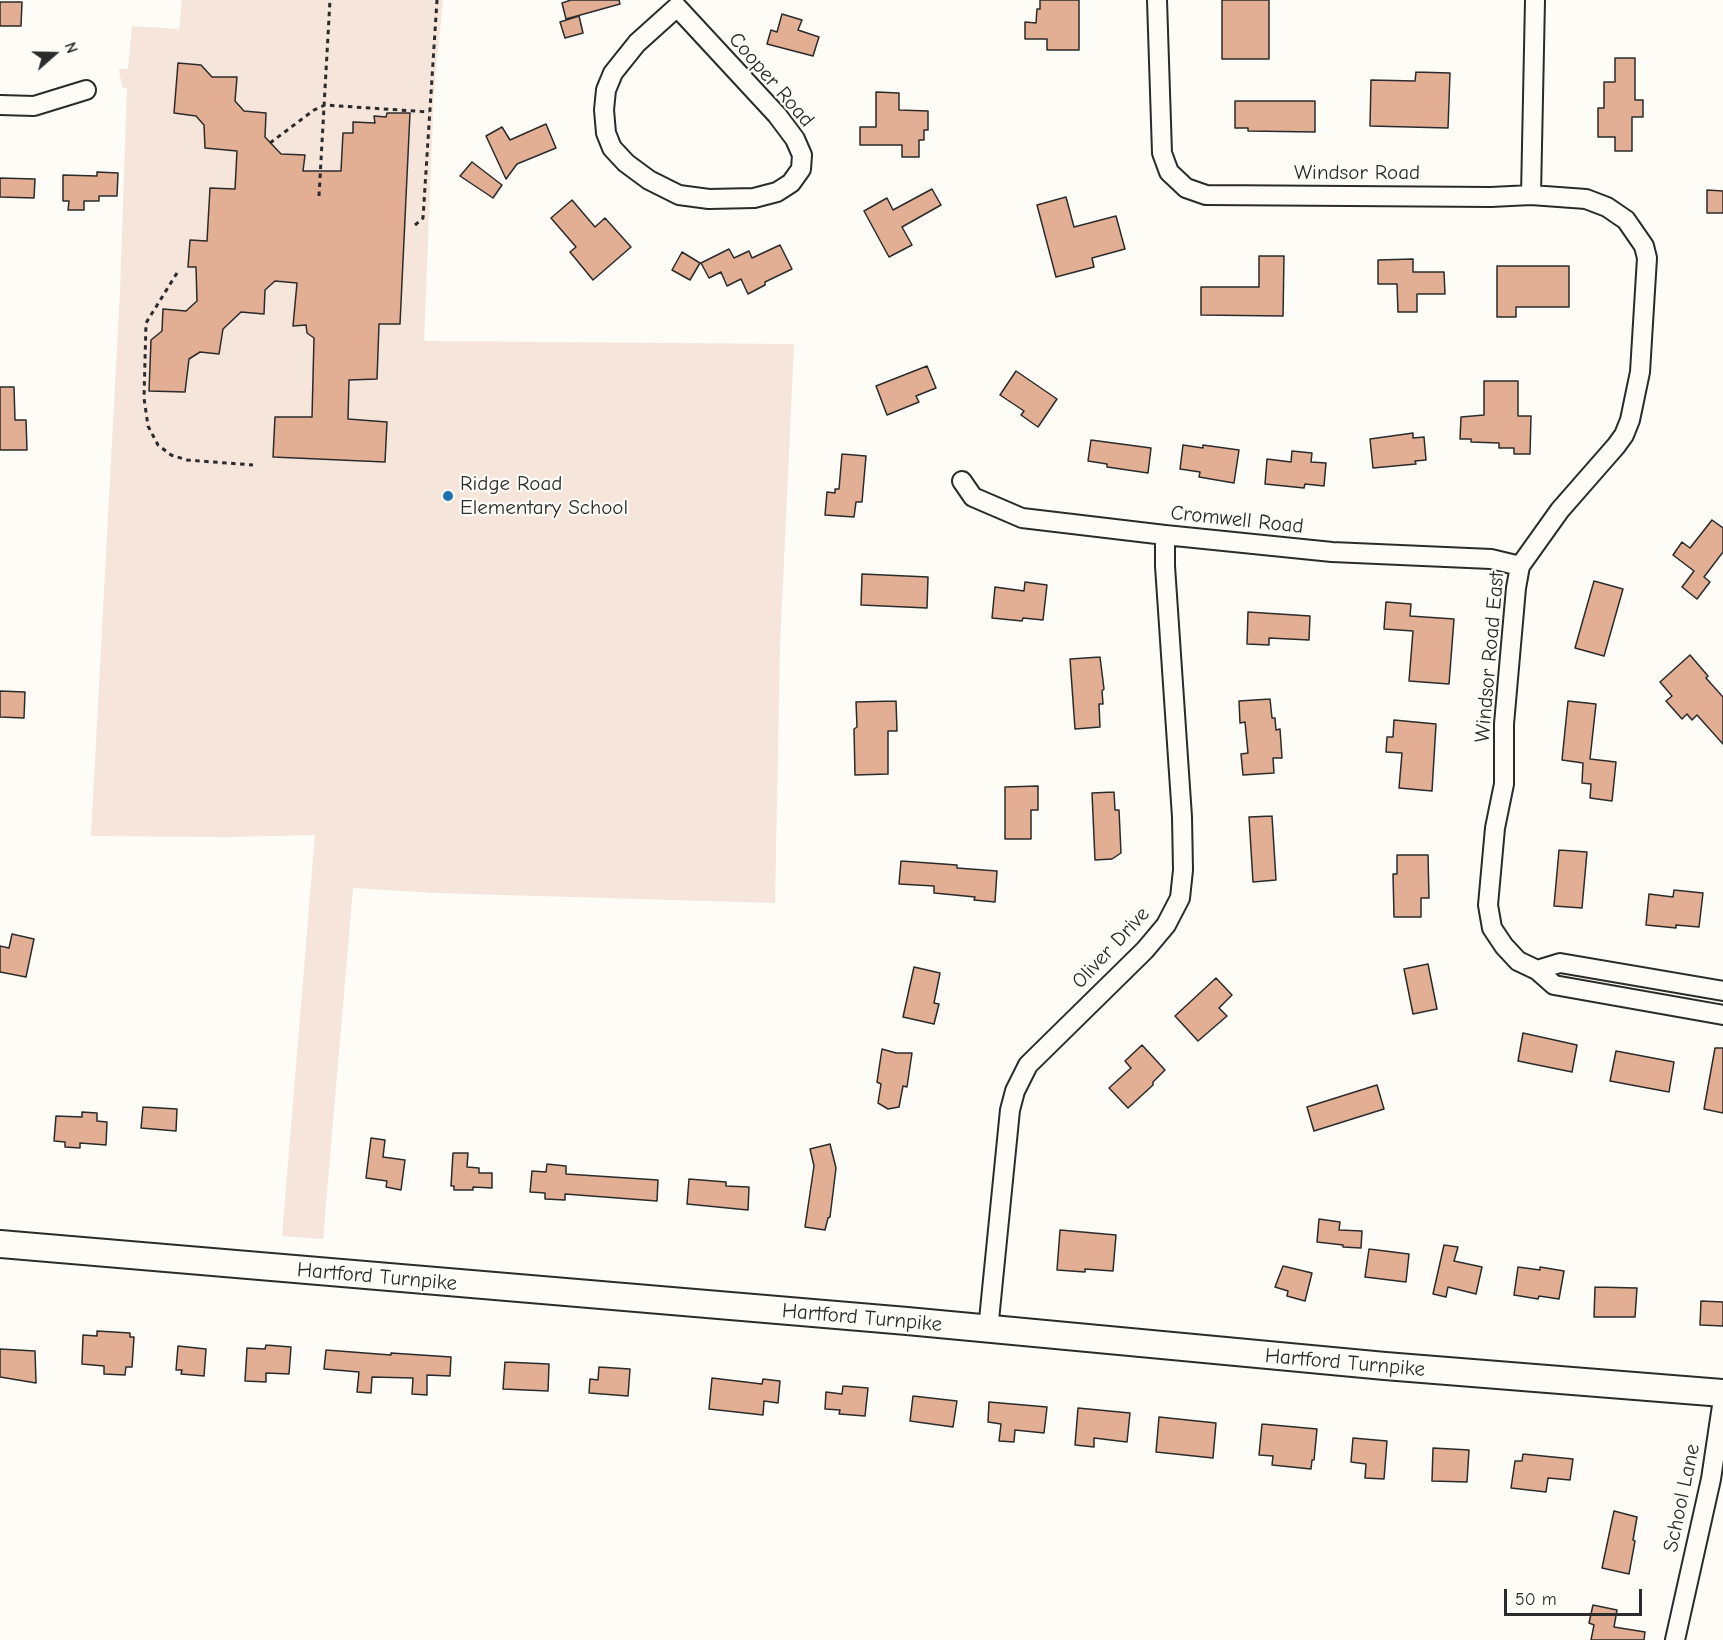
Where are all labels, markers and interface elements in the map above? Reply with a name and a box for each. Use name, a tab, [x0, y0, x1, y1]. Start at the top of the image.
north arrow	[24, 24, 84, 84]
street label: Cooper Road	[723, 27, 819, 133]
text: N	[61, 40, 81, 56]
street label: Windsor Road	[1294, 160, 1420, 186]
place label: Ridge Road Elementary School	[460, 471, 628, 521]
marker: Ridge Road Elementary School	[441, 489, 455, 503]
street label: Cromwell Road	[1169, 500, 1305, 540]
street label: Windsor Road East	[1470, 571, 1510, 743]
street label: Oliver Drive	[1067, 902, 1155, 994]
street label: Hartford Turnpike	[296, 1257, 458, 1297]
street label: Hartford Turnpike	[781, 1298, 943, 1338]
street label: Hartford Turnpike	[1264, 1343, 1426, 1383]
street label: School Lane	[1658, 1442, 1706, 1554]
scale bar	[1507, 1577, 1645, 1615]
text: 50 m	[1515, 1589, 1557, 1610]

